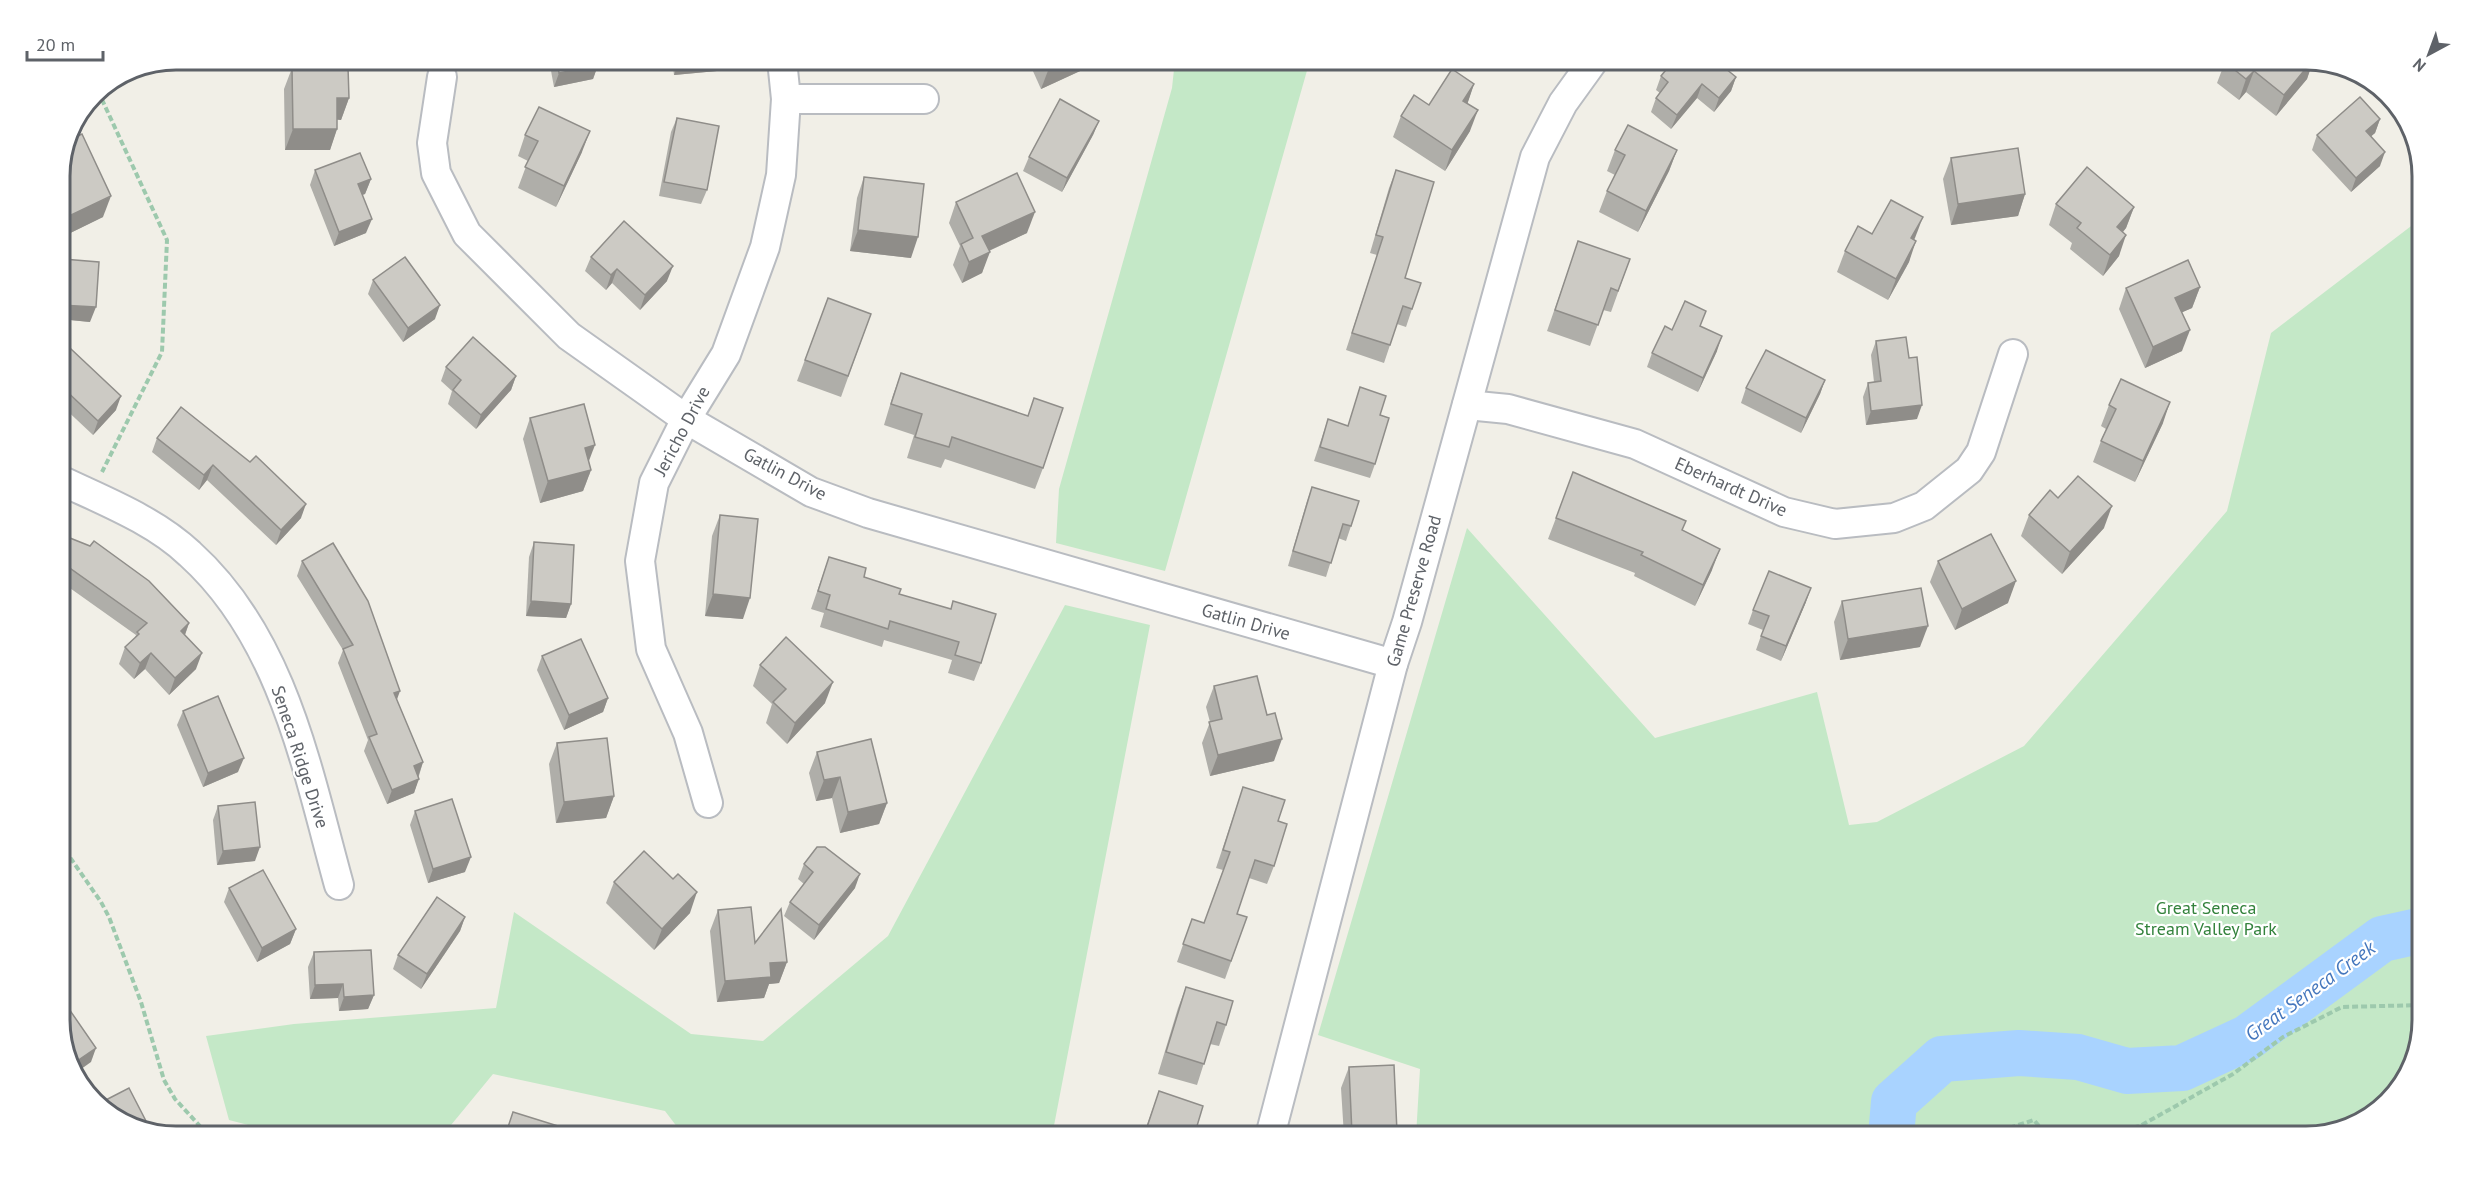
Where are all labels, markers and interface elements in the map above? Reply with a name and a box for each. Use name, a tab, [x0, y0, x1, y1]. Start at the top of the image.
scale bar	[27, 24, 104, 62]
north arrow	[2399, 24, 2459, 84]
text: 20 m	[36, 33, 75, 56]
text: N	[2409, 54, 2430, 76]
street label: Jericho Drive	[648, 382, 715, 480]
street label: Gatlin Drive	[740, 442, 831, 505]
street label: Eberhardt Drive	[1671, 452, 1791, 522]
street label: Game Preserve Road	[1381, 512, 1446, 669]
street label: Gatlin Drive	[1199, 598, 1293, 645]
street label: Seneca Ridge Drive	[267, 683, 334, 831]
park label: Great Seneca Stream Valley Park	[2135, 896, 2277, 940]
water label: Great Seneca Creek	[2240, 934, 2381, 1047]

